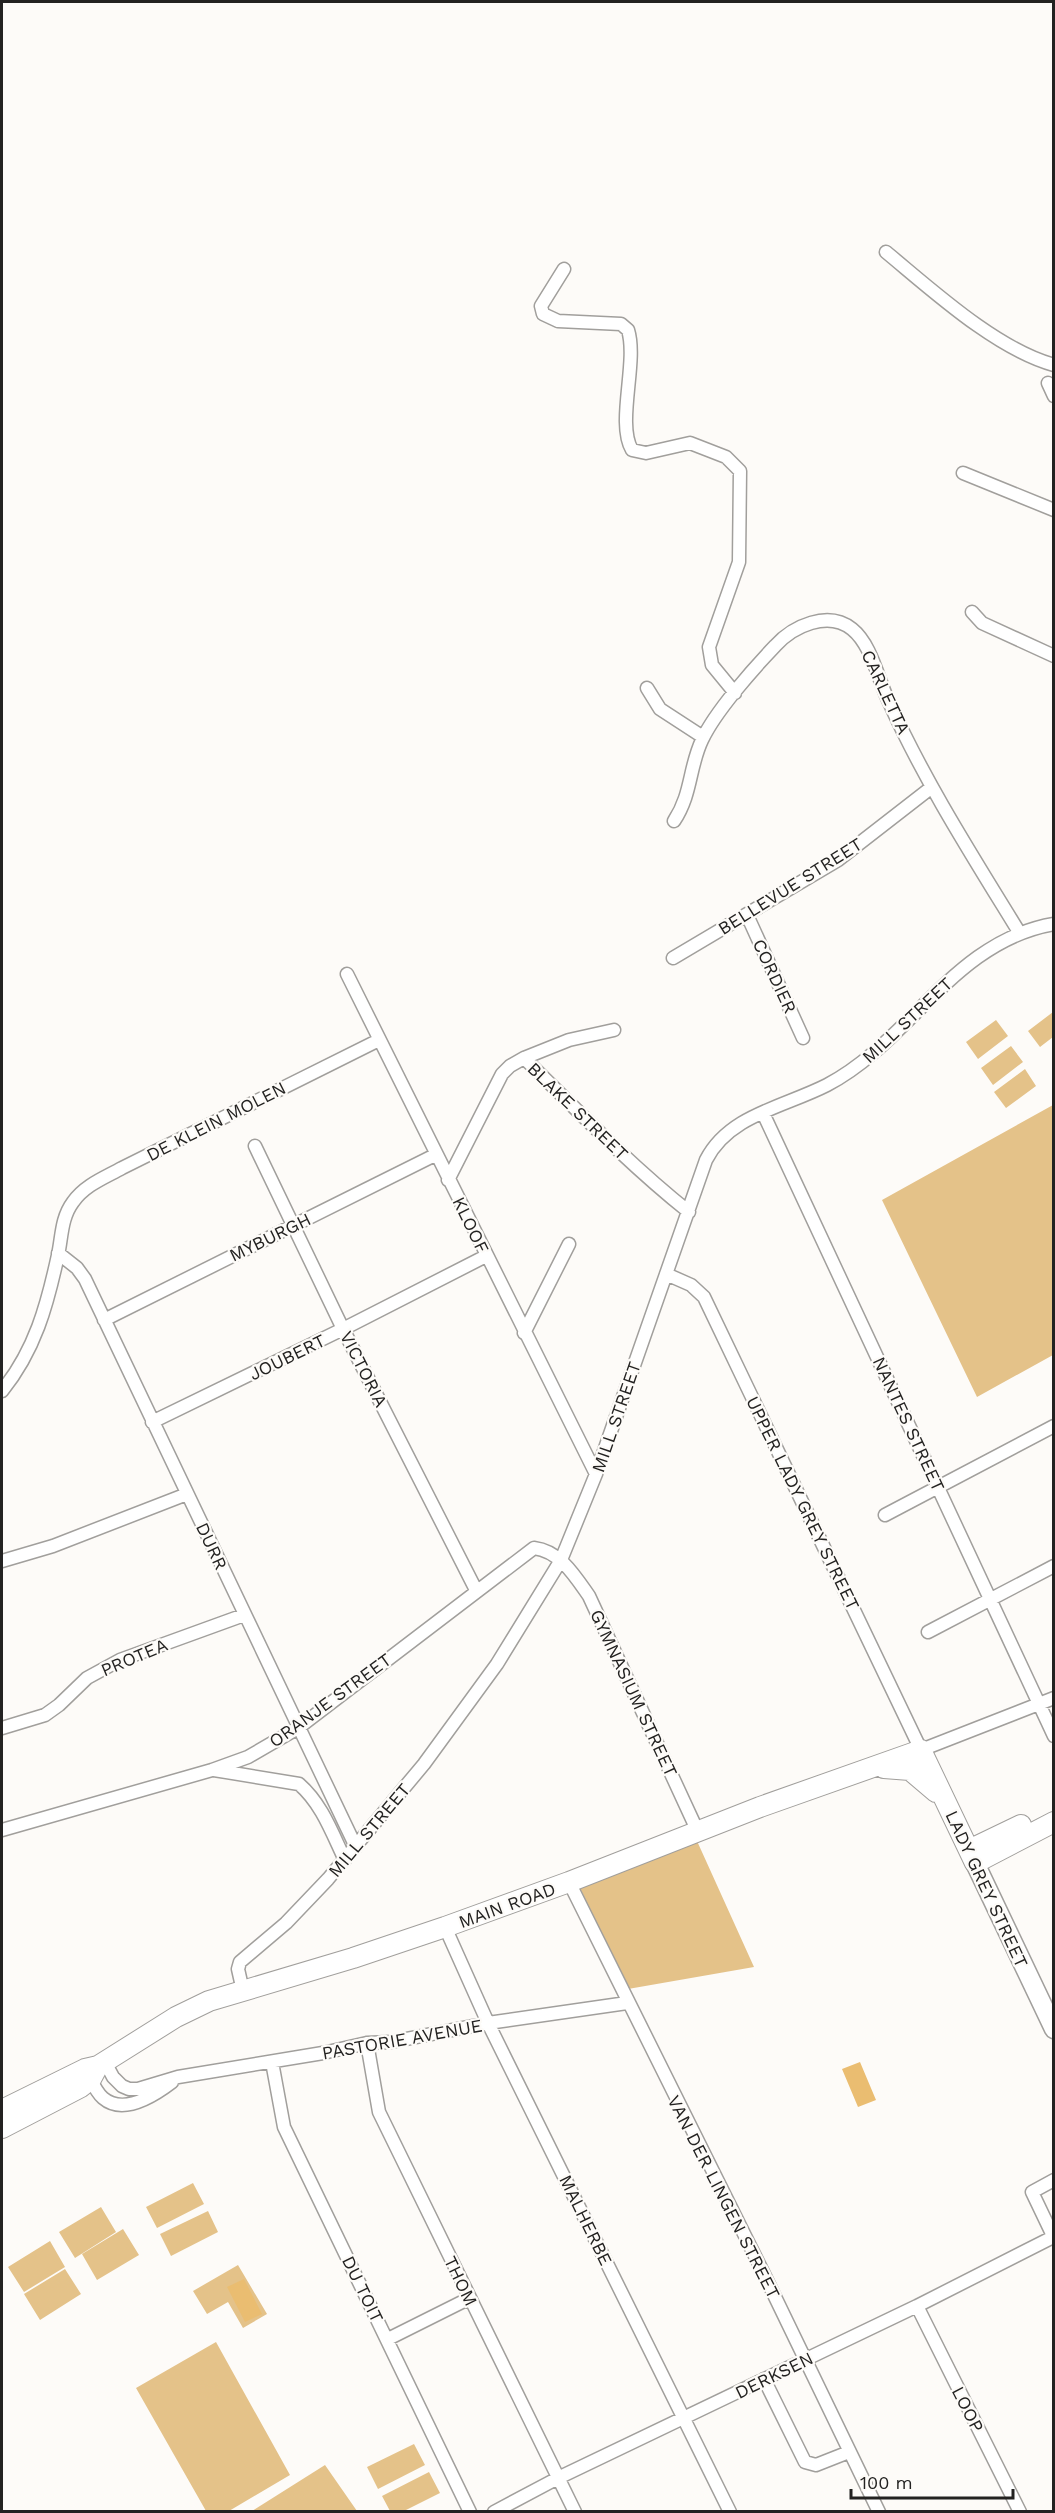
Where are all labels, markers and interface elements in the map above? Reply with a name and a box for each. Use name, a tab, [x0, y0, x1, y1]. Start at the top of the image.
street label: CARLETTA	[857, 647, 915, 738]
street label: BELLEVUE STREET	[714, 833, 866, 939]
street label: CORDIER	[749, 936, 801, 1017]
street label: MILL STREET	[858, 973, 957, 1067]
street label: BLAKE STREET	[523, 1058, 633, 1164]
street label: DE KLEIN MOLEN	[143, 1077, 289, 1165]
street label: KLOOF	[448, 1193, 494, 1257]
street label: MYBURGH	[226, 1208, 314, 1266]
street label: VICTORIA	[336, 1327, 392, 1411]
street label: JOUBERT	[245, 1330, 329, 1384]
street label: NANTES STREET	[869, 1353, 949, 1495]
street label: MILL STREET	[587, 1359, 645, 1475]
street label: UPPER LADY GREY STREET	[742, 1393, 864, 1613]
street label: DURR	[192, 1519, 232, 1573]
street label: GYMNASIUM STREET	[586, 1606, 682, 1780]
street label: PROTEA	[98, 1634, 170, 1680]
street label: ORANJE STREET	[265, 1649, 395, 1751]
street label: MILL STREET	[324, 1779, 414, 1881]
street label: LADY GREY STREET	[941, 1807, 1033, 1971]
street label: MAIN ROAD	[456, 1878, 558, 1932]
street label: PASTORIE AVENUE	[320, 2015, 484, 2063]
street label: VAN DER LINGEN STREET	[664, 2092, 785, 2302]
street label: MALHERBE	[555, 2171, 617, 2269]
street label: DU TOIT	[338, 2252, 388, 2326]
street label: THOM	[440, 2253, 482, 2309]
street label: DERKSEN	[732, 2347, 816, 2403]
street label: LOOP	[948, 2383, 988, 2435]
scale bar	[851, 2462, 1013, 2500]
text: 100 m	[860, 2472, 913, 2493]

